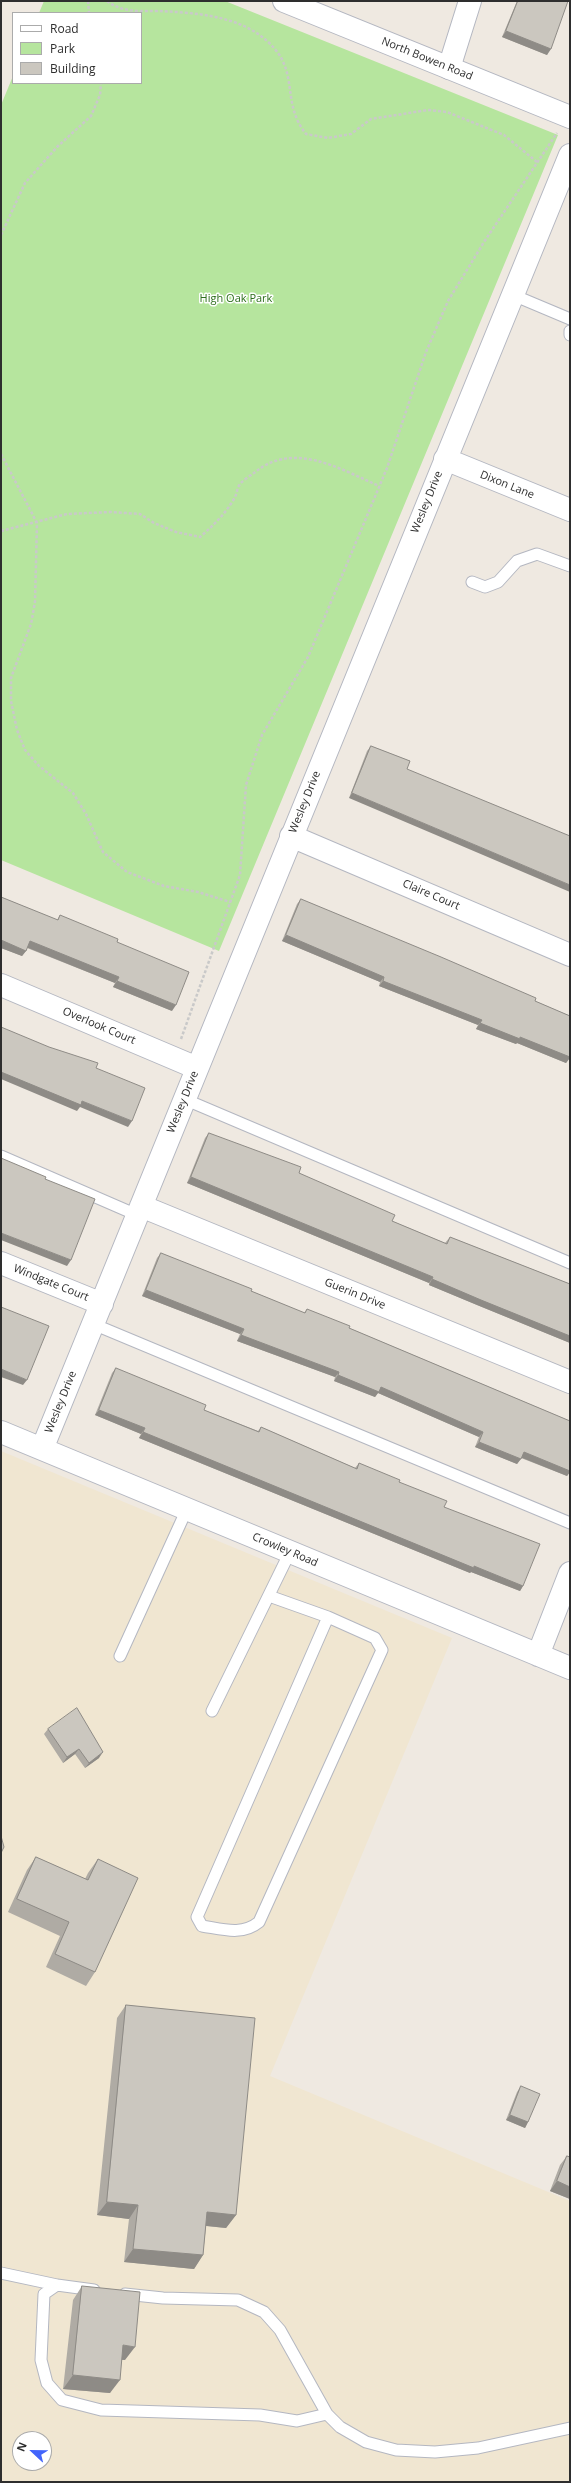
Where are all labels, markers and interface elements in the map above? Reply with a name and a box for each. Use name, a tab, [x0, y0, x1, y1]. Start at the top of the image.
legend	[12, 12, 142, 84]
text: Road	[50, 20, 79, 37]
street label: North Bowen Road	[379, 35, 475, 83]
text: Park	[50, 40, 75, 57]
text: Building	[50, 60, 95, 77]
park label: High Oak Park	[200, 292, 272, 306]
street label: Dixon Lane	[478, 468, 536, 502]
street label: Wesley Drive	[409, 469, 445, 535]
street label: Wesley Drive	[287, 769, 323, 835]
street label: Claire Court	[400, 877, 462, 913]
street label: Overlook Court	[60, 1005, 138, 1047]
street label: Wesley Drive	[165, 1069, 201, 1135]
street label: Windgate Court	[11, 1262, 91, 1304]
street label: Guerin Drive	[323, 1276, 387, 1312]
street label: Wesley Drive	[43, 1369, 79, 1435]
street label: Crowley Road	[250, 1530, 320, 1570]
north arrow	[12, 2431, 52, 2471]
text: N	[13, 2440, 30, 2454]

